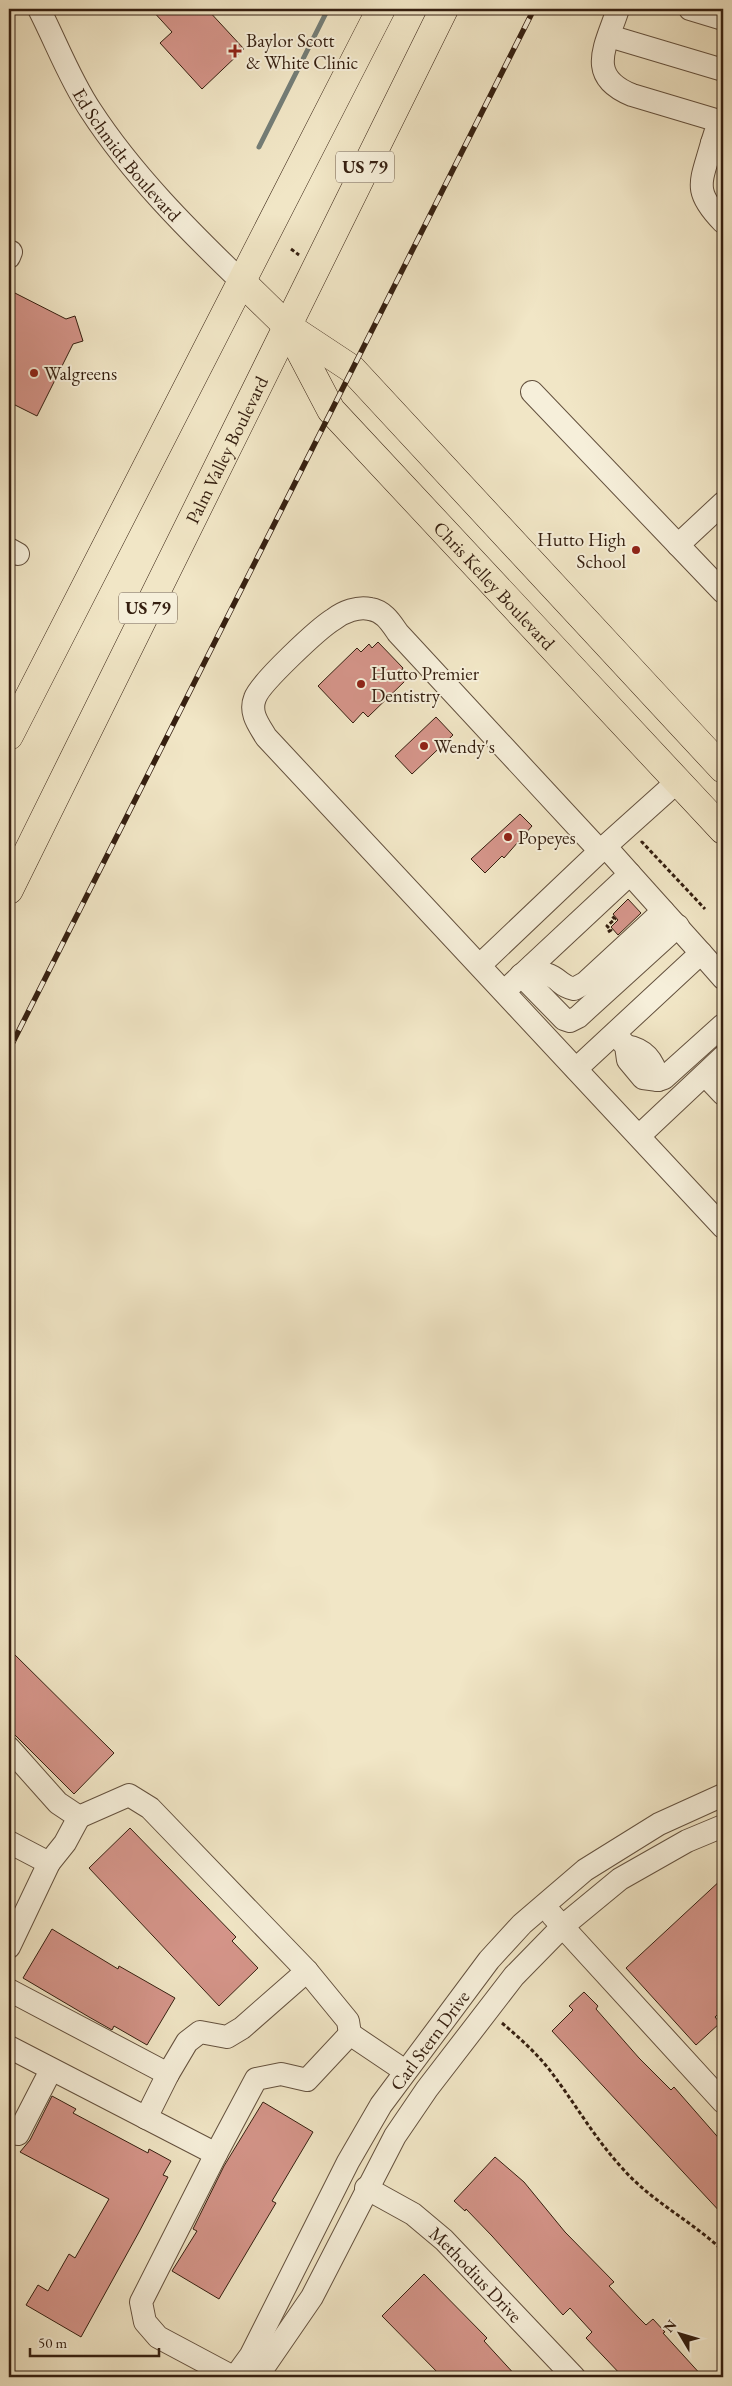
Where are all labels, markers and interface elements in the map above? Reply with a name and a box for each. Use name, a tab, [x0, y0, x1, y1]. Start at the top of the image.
place label: Baylor Scott & White Clinic	[246, 28, 359, 75]
marker: Baylor Scott & White Clinic	[228, 44, 242, 58]
street label: Ed Schmidt Boulevard	[67, 84, 187, 227]
road number: US 79	[336, 152, 394, 182]
place label: Walgreens	[44, 361, 117, 386]
marker: Walgreens	[28, 367, 40, 379]
street label: Palm Valley Boulevard	[180, 372, 274, 528]
street label: Chris Kelley Boulevard	[428, 516, 561, 656]
place label: Hutto High School	[537, 527, 626, 574]
marker: Hutto High School	[630, 544, 642, 556]
road number: US 79	[119, 592, 177, 624]
place label: Hutto Premier Dentistry	[371, 661, 480, 708]
marker: Hutto Premier Dentistry	[355, 678, 367, 690]
place label: Wendy's	[434, 734, 495, 759]
marker: Wendy's	[418, 740, 430, 752]
place label: Popeyes	[518, 825, 576, 850]
marker: Popeyes	[502, 831, 514, 843]
street label: Carl Stern Drive	[384, 1985, 475, 2096]
street label: Methodius Drive	[424, 2221, 528, 2328]
north arrow	[654, 2308, 704, 2358]
text: N	[659, 2315, 681, 2336]
scale bar	[30, 2326, 159, 2358]
text: 50 m	[38, 2333, 67, 2352]

